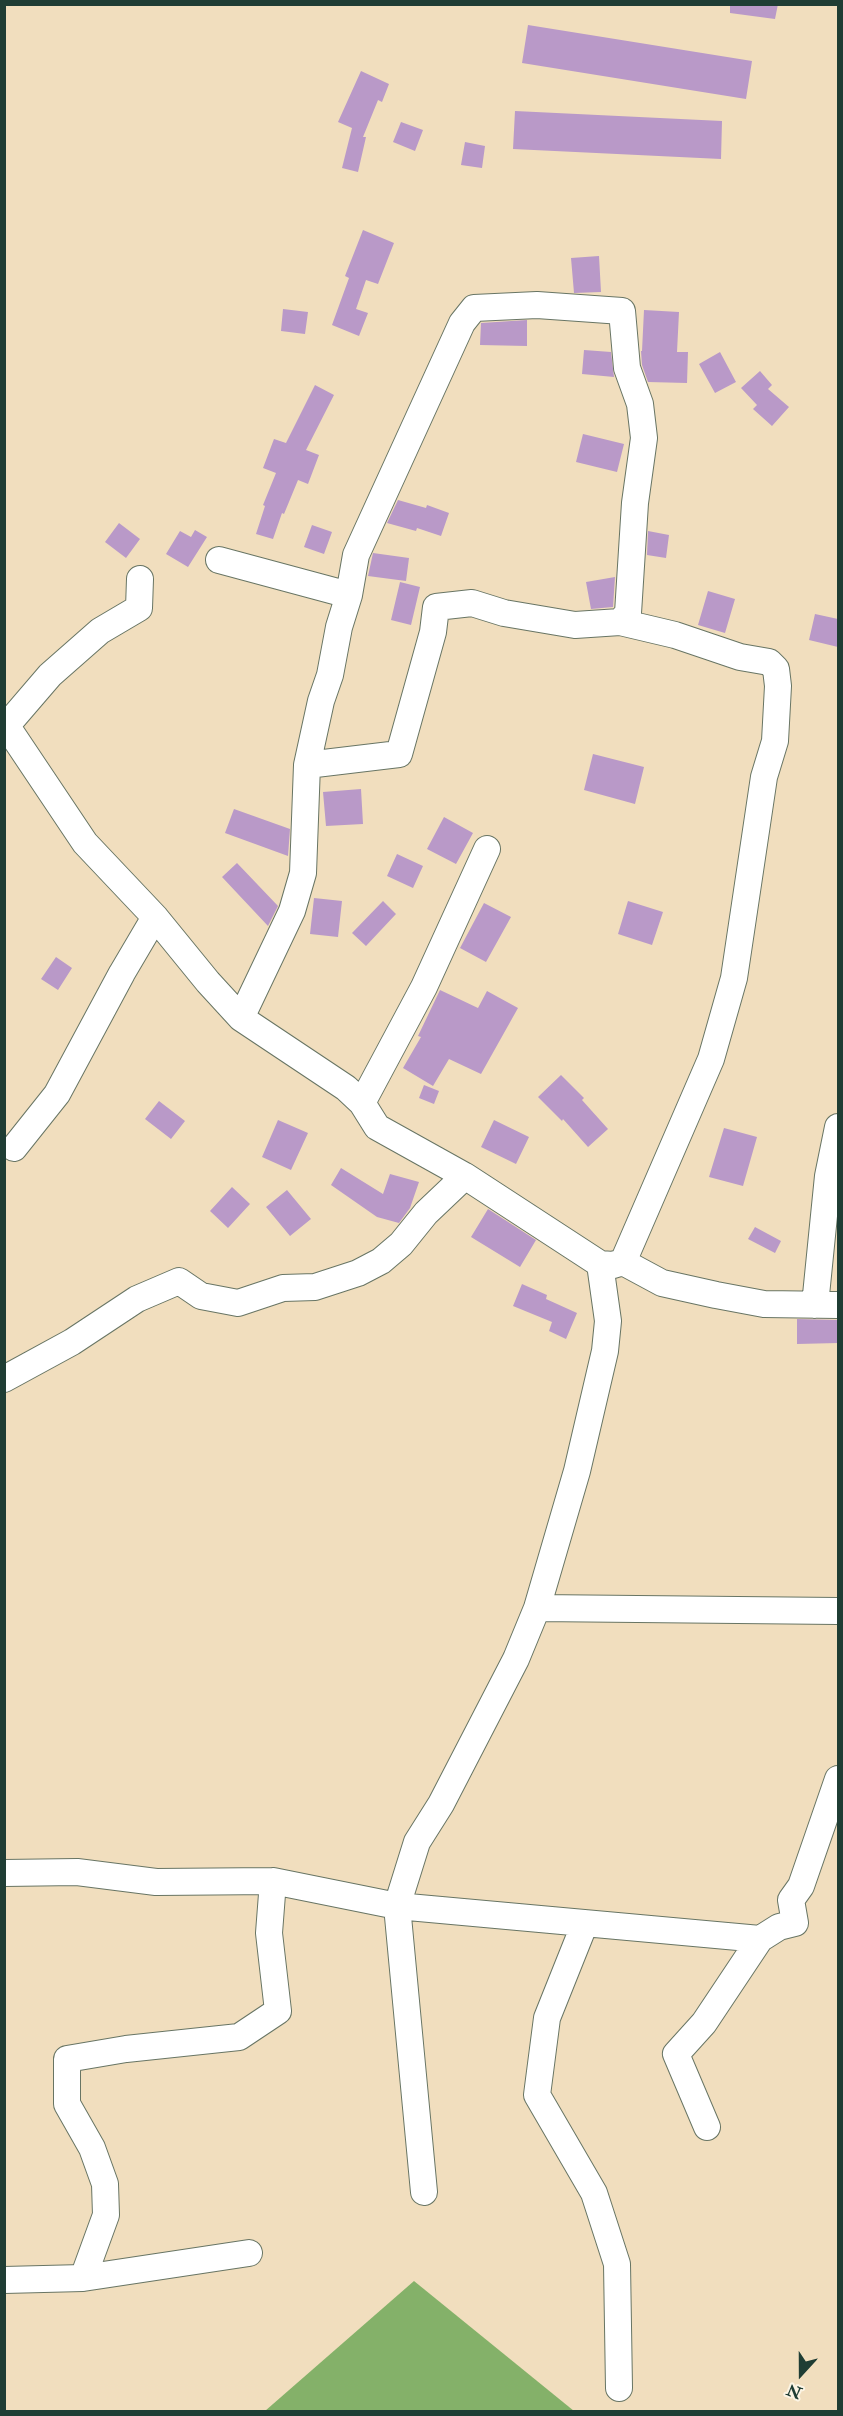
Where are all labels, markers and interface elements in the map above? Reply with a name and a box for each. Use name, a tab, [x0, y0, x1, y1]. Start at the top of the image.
north arrow	[771, 2344, 831, 2404]
text: N	[784, 2379, 805, 2403]

